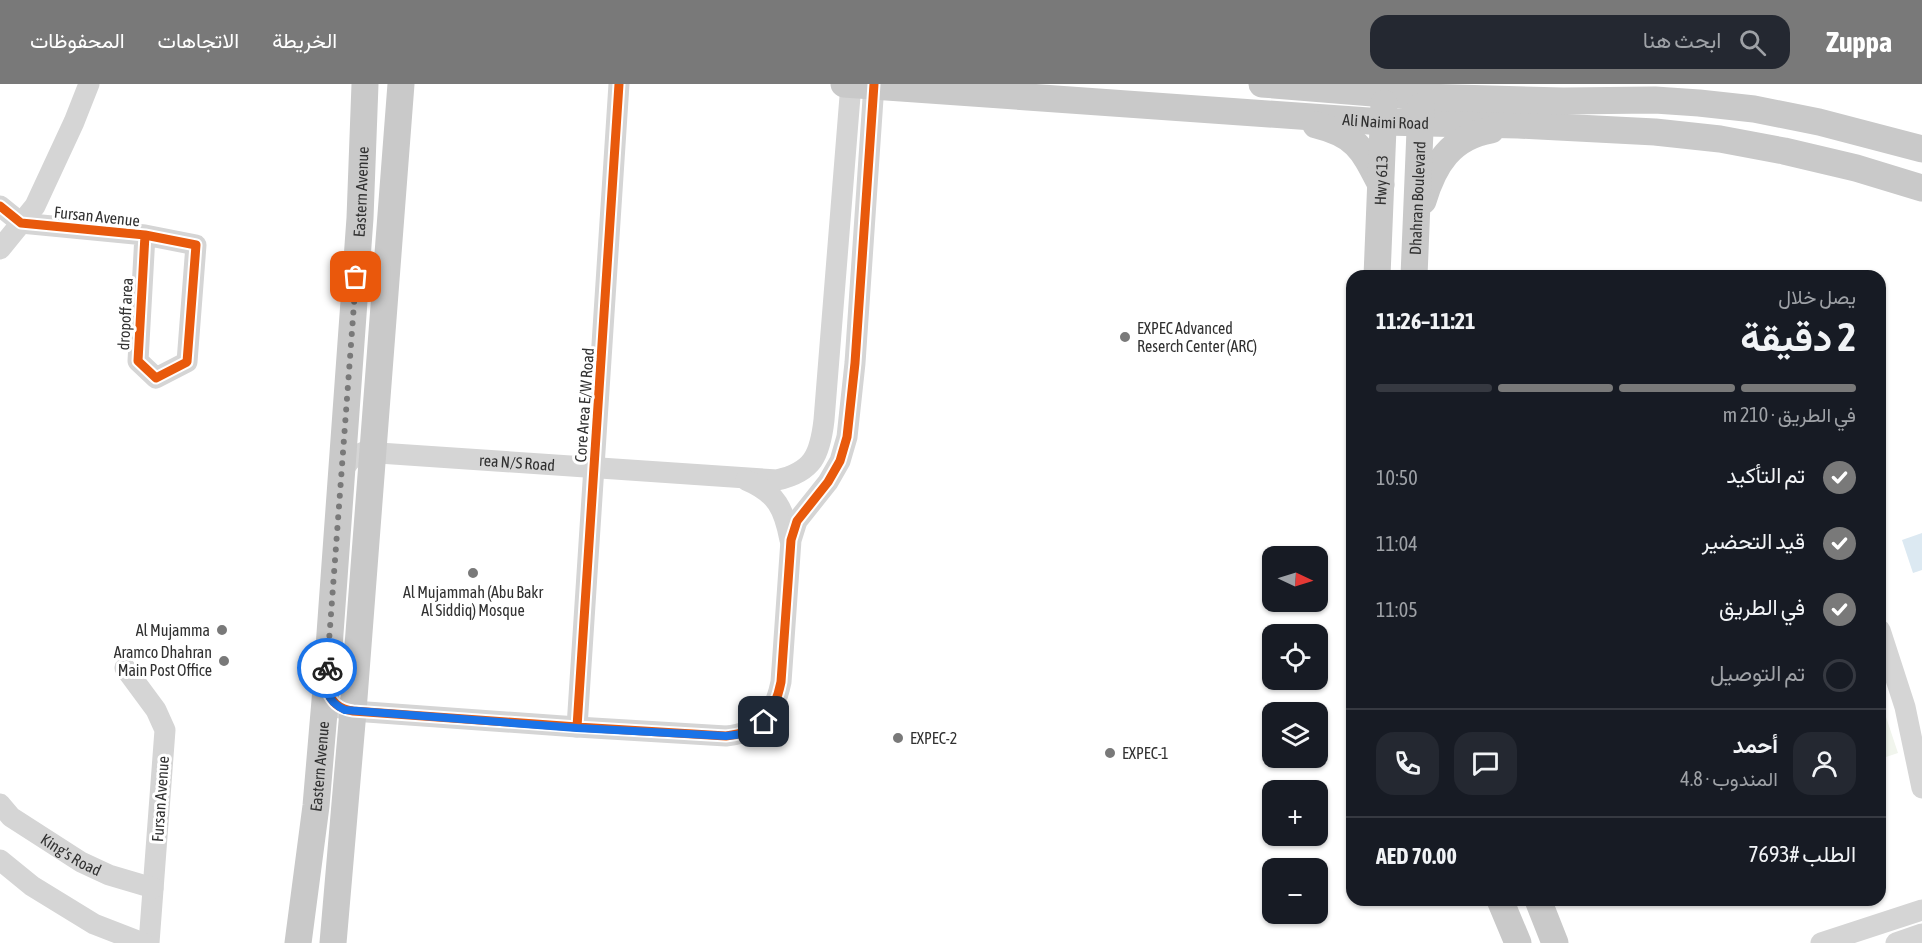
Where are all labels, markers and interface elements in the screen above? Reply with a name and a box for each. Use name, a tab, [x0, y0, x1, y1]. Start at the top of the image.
search box	[1370, 15, 1790, 69]
icon: search	[1736, 26, 1769, 59]
text: Zuppa	[1826, 26, 1892, 58]
text: ابحث هنا	[1643, 27, 1721, 53]
text: المحفوظات	[30, 28, 125, 52]
text: الاتجاهات	[158, 28, 239, 52]
text: الخريطة	[272, 28, 337, 52]
street label: Ali Naimi Road	[1342, 110, 1429, 132]
street label: Dhahran Boulevard	[1406, 141, 1429, 255]
street label: Eastern Avenue	[350, 146, 372, 238]
street label: Hwy 613	[1371, 155, 1391, 206]
street label: Fursan Avenue	[53, 203, 141, 229]
pin	[330, 251, 381, 302]
icon: bag	[339, 260, 372, 293]
street label: dropoff area	[114, 277, 137, 351]
text: يصل خلال	[1778, 285, 1856, 308]
text: 11:21–11:26	[1376, 308, 1475, 334]
text: 2 دقيقة	[1740, 315, 1856, 359]
place label: EXPEC Advanced Reserch Center (ARC)	[1137, 319, 1257, 356]
marker: EXPEC Advanced Reserch Center (ARC)	[1118, 330, 1132, 344]
street label: Core Area E/W Road	[571, 347, 597, 463]
text: في الطريق · 210 m	[1723, 403, 1856, 426]
street label: rea N/S Road	[479, 451, 556, 474]
icon: check	[1823, 461, 1856, 494]
text: تم التأكيد	[1726, 462, 1805, 488]
text: 10:50	[1376, 466, 1418, 489]
icon: check	[1823, 527, 1856, 560]
text: قيد التحضير	[1702, 528, 1805, 554]
text: 11:04	[1376, 532, 1418, 555]
north arrow	[1262, 546, 1328, 612]
map controls	[1262, 546, 1328, 924]
marker: Al Mujammah (Abu Bakr Al Siddiq) Mosque	[466, 566, 480, 580]
place label: Al Mujammah (Abu Bakr Al Siddiq) Mosque	[403, 583, 543, 620]
icon: check	[1823, 593, 1856, 626]
text: في الطريق	[1719, 594, 1805, 620]
text: 11:05	[1376, 598, 1418, 621]
place label: Al Mujamma	[136, 621, 210, 640]
marker: Al Mujamma	[215, 623, 229, 637]
button: locate	[1262, 624, 1328, 690]
courier	[297, 638, 357, 698]
place label: Aramco Dhahran Main Post Office	[114, 643, 212, 679]
icon: bike	[311, 652, 344, 685]
marker: Aramco Dhahran Main Post Office	[217, 654, 231, 668]
text: تم التوصيل	[1710, 660, 1805, 686]
pin	[738, 696, 789, 747]
button: layers	[1262, 702, 1328, 768]
icon: home	[747, 705, 780, 738]
street label: Eastern Avenue	[306, 720, 332, 813]
place label: EXPEC-2	[910, 729, 957, 747]
marker: EXPEC-2	[891, 731, 905, 745]
button: phone	[1376, 732, 1439, 795]
button: chat	[1454, 732, 1517, 795]
text: أحمد	[1733, 732, 1778, 758]
button: person	[1793, 732, 1856, 795]
place label: EXPEC-1	[1122, 744, 1169, 762]
marker: EXPEC-1	[1103, 746, 1117, 760]
street label: Fursan Avenue	[148, 755, 172, 843]
text: المندوب · 4.8	[1680, 767, 1778, 790]
button: +	[1262, 780, 1328, 846]
street label: King's Road	[38, 830, 104, 879]
text: الطلب #7693	[1748, 841, 1856, 867]
text: AED 70.00	[1376, 843, 1457, 869]
button: −	[1262, 858, 1328, 924]

